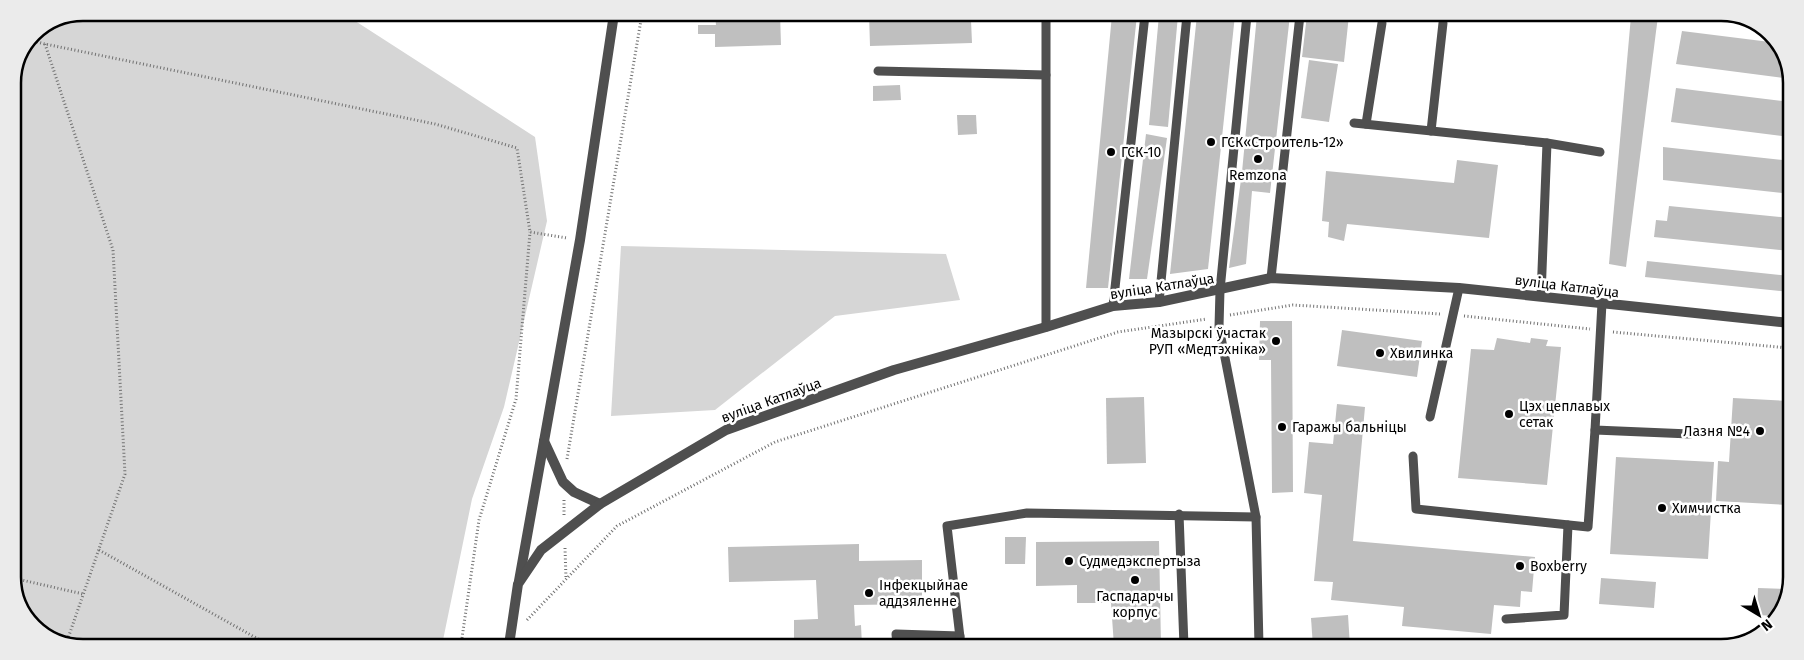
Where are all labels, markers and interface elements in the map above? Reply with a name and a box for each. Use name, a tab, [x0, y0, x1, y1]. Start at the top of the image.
place label: ГСК«Строитель-12»	[1221, 134, 1344, 151]
marker: ГСК«Строитель-12»	[1205, 136, 1217, 148]
place label: ГСК-10	[1121, 144, 1162, 161]
marker: ГСК-10	[1105, 146, 1117, 158]
marker: Remzona	[1252, 153, 1264, 165]
place label: Remzona	[1229, 167, 1287, 184]
street label: вуліца Катлаўца	[1109, 270, 1215, 303]
street label: вуліца Катлаўца	[1514, 272, 1620, 301]
place label: Мазырскі ўчастак РУП «Медтэхніка»	[1149, 325, 1267, 358]
marker: Мазырскі ўчастак РУП «Медтэхніка»	[1270, 335, 1282, 347]
place label: Хвилинка	[1390, 345, 1453, 362]
marker: Хвилинка	[1374, 347, 1386, 359]
street label: вуліца Катлаўца	[719, 374, 824, 426]
place label: Цэх цеплавых сетак	[1519, 398, 1610, 431]
marker: Цэх цеплавых сетак	[1503, 408, 1515, 420]
place label: Гаражы бальніцы	[1292, 419, 1407, 436]
marker: Гаражы бальніцы	[1276, 421, 1288, 433]
place label: Лазня №4	[1683, 423, 1751, 440]
marker: Лазня №4	[1754, 425, 1766, 437]
place label: Химчистка	[1672, 500, 1741, 517]
marker: Химчистка	[1656, 502, 1668, 514]
place label: Судмедэкспертыза	[1079, 553, 1201, 570]
marker: Судмедэкспертыза	[1063, 555, 1075, 567]
place label: Boxberry	[1530, 558, 1587, 575]
marker: Boxberry	[1514, 560, 1526, 572]
marker: Гаспадарчы корпус	[1129, 574, 1141, 586]
place label: Інфекцыйнае аддзяленне	[879, 577, 968, 610]
marker: Інфекцыйнае аддзяленне	[863, 587, 875, 599]
place label: Гаспадарчы корпус	[1096, 588, 1174, 621]
north arrow	[1734, 590, 1784, 640]
text: N	[1758, 615, 1776, 634]

